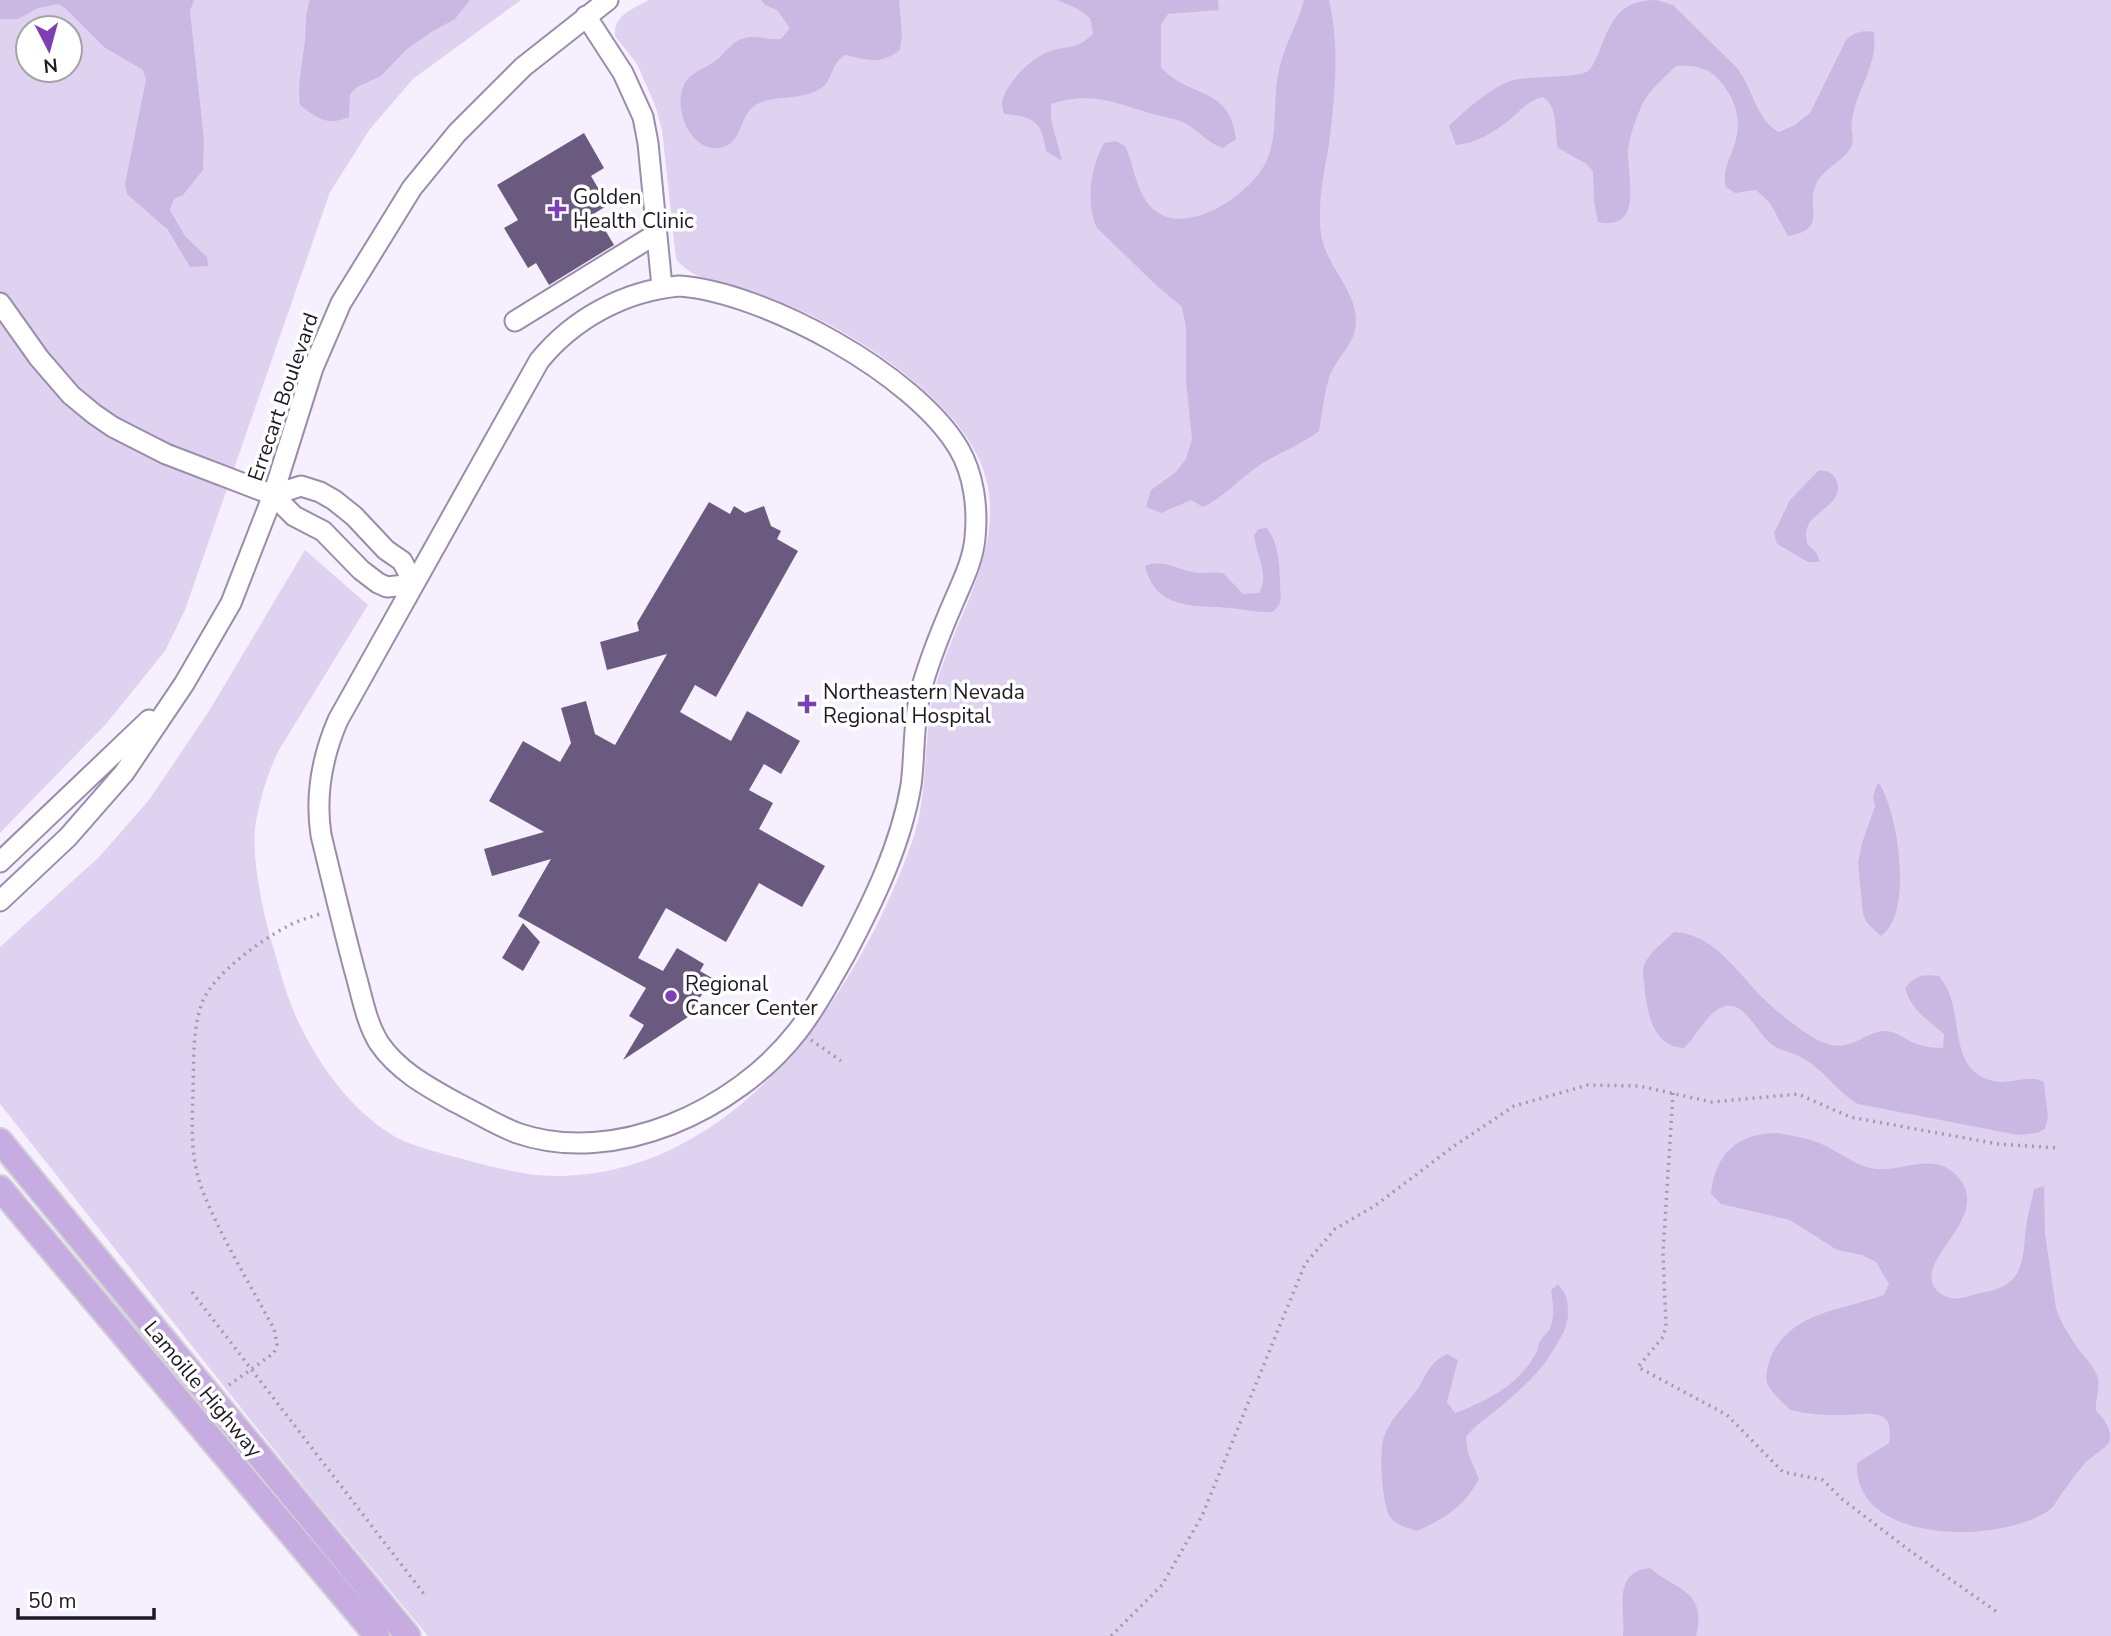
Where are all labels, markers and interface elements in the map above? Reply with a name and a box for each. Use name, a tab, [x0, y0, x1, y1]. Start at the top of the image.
north arrow	[14, 14, 84, 84]
text: N	[42, 51, 59, 79]
place label: Golden Health Clinic	[573, 183, 694, 235]
marker: Golden Health Clinic	[547, 199, 567, 219]
street label: Errecart Boulevard	[241, 309, 325, 485]
place label: Northeastern Nevada Regional Hospital	[823, 678, 1025, 730]
marker: Northeastern Nevada Regional Hospital	[797, 694, 817, 714]
place label: Regional Cancer Center	[685, 970, 818, 1022]
marker: Regional Cancer Center	[663, 988, 679, 1004]
street label: Lamoille Highway	[138, 1315, 269, 1463]
scale bar	[18, 1576, 154, 1620]
text: 50 m	[28, 1587, 77, 1615]

